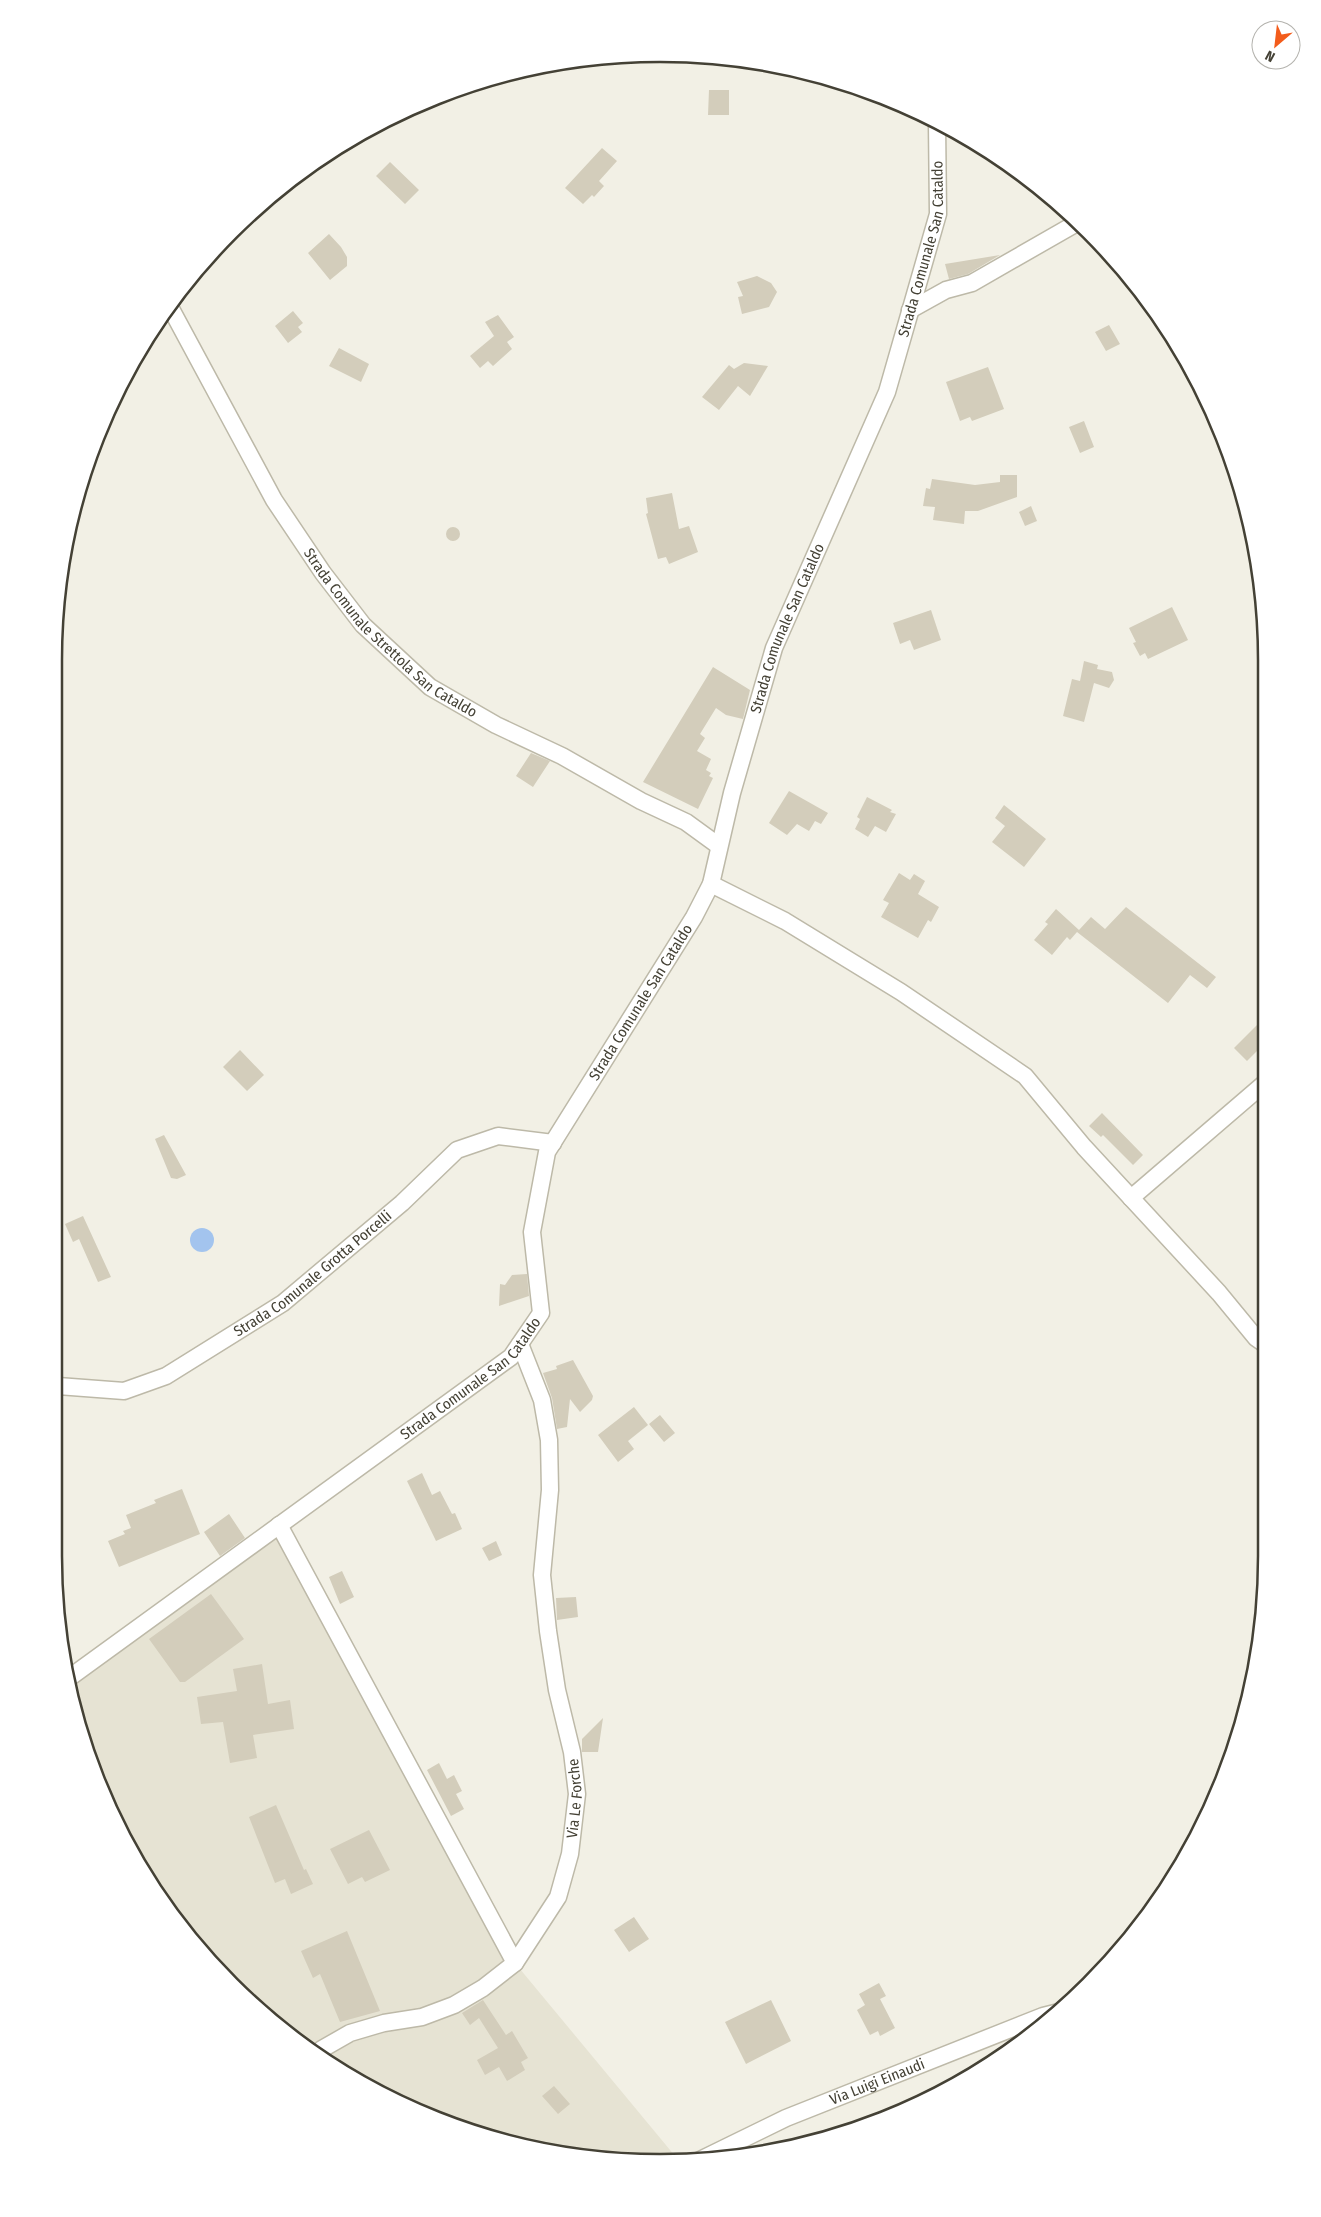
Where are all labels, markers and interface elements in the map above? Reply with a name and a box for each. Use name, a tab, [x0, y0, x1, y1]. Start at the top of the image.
north arrow	[1251, 20, 1301, 70]
text: N	[1262, 47, 1278, 66]
street label: Strada Comunale San Cataldo	[894, 160, 948, 339]
street label: Strada Comunale San Cataldo	[747, 541, 828, 715]
street label: Strada Comunale Strettola San Cataldo	[300, 545, 480, 721]
street label: Strada Comunale San Cataldo	[585, 921, 696, 1084]
street label: Strada Comunale Grotta Porcelli	[230, 1207, 395, 1340]
street label: Strada Comunale San Cataldo	[397, 1314, 545, 1443]
street label: Via Le Forche	[563, 1758, 586, 1839]
street label: Via Luigi Einaudi	[827, 2055, 927, 2109]

